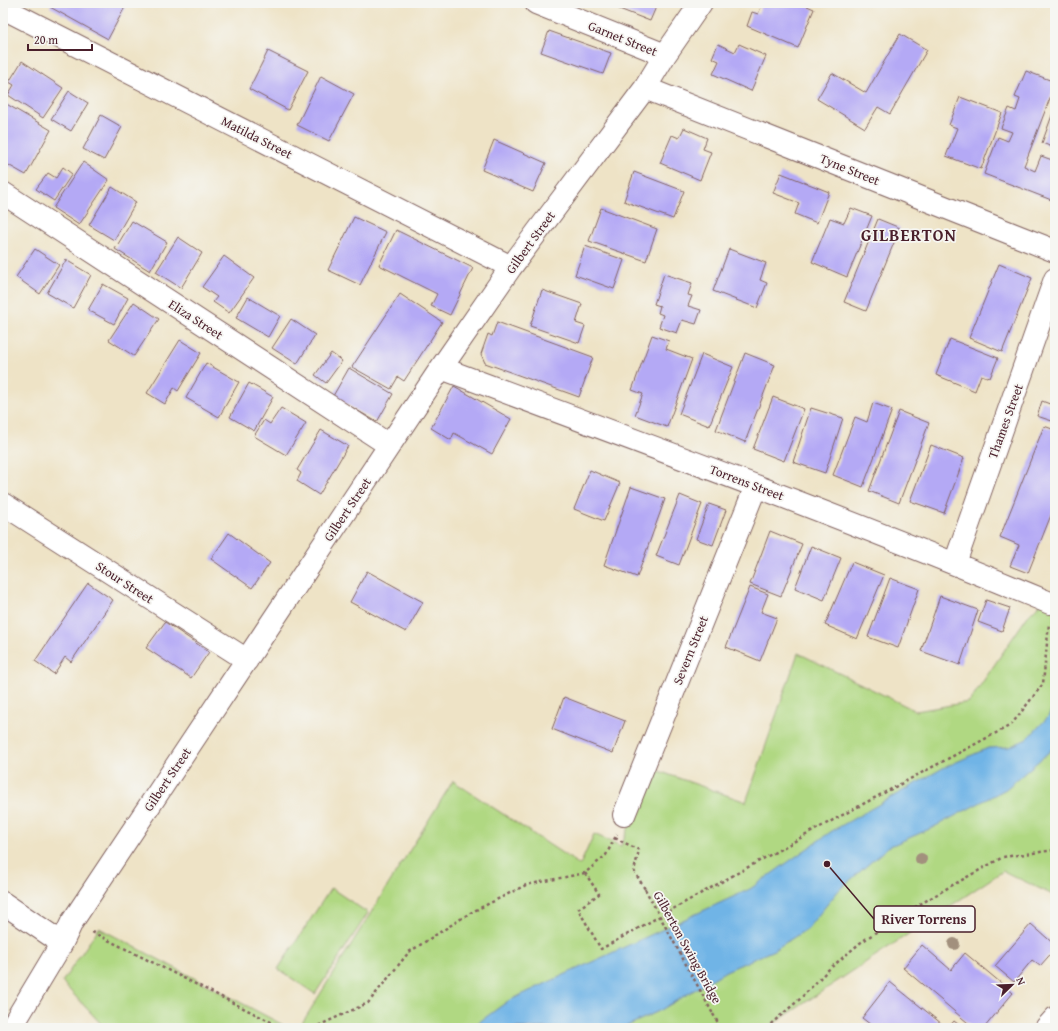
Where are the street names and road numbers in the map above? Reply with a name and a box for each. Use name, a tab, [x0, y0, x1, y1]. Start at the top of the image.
street label: Garnet Street	[585, 16, 661, 61]
street label: Matilda Street	[218, 111, 296, 164]
street label: Tyne Street	[817, 149, 883, 190]
street label: Gilbert Street	[501, 207, 560, 278]
street label: Eliza Street	[165, 295, 227, 344]
street label: Thames Street	[983, 381, 1028, 461]
street label: Torrens Street	[707, 460, 787, 506]
street label: Gilbert Street	[319, 473, 376, 545]
street label: Stour Street	[92, 557, 158, 609]
street label: Severn Street	[668, 612, 713, 688]
street label: Gilbert Street	[139, 743, 196, 815]
street label: Gilberton Swing Bridge	[649, 887, 726, 1007]

